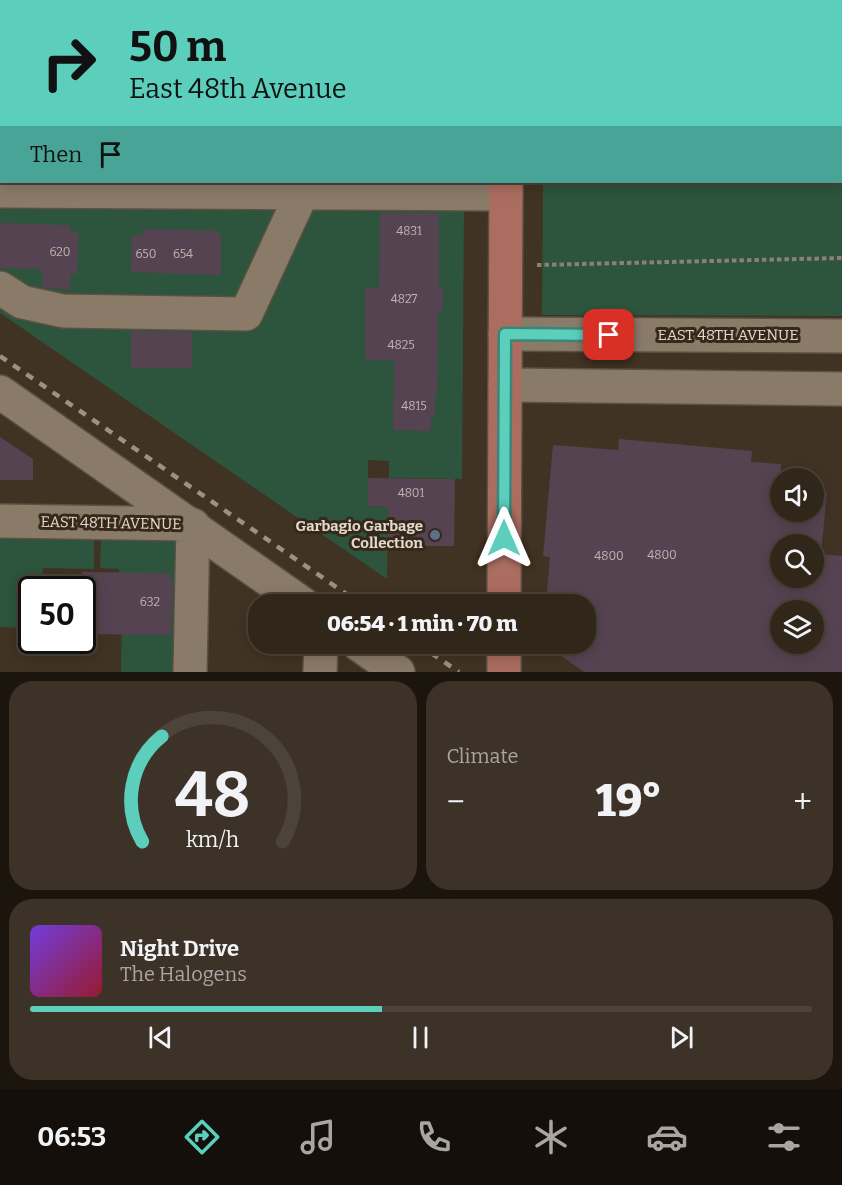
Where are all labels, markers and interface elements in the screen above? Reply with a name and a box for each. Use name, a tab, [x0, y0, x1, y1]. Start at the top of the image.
text: 50 m	[129, 22, 226, 72]
icon: right	[30, 24, 108, 102]
text: East 48th Avenue	[129, 73, 346, 105]
icon: arrive	[94, 138, 127, 171]
text: Then	[30, 141, 82, 168]
house number: 4831	[396, 224, 422, 238]
house number: 620	[49, 245, 71, 259]
house number: 650	[136, 247, 156, 261]
house number: 654	[173, 247, 193, 261]
house number: 4827	[391, 292, 417, 306]
pin	[583, 309, 634, 360]
icon: arrive	[592, 318, 625, 351]
street label: EAST 48TH AVENUE	[658, 326, 798, 344]
house number: 4825	[387, 338, 415, 352]
house number: 4815	[401, 399, 427, 413]
map controls	[770, 468, 824, 654]
button: sound	[770, 468, 824, 522]
house number: 4801	[398, 486, 424, 500]
position arrow	[472, 506, 536, 570]
street label: EAST 48TH AVENUE	[40, 513, 182, 533]
place label: Garbagio Garbage Collection	[296, 517, 423, 552]
marker: Garbagio Garbage Collection	[428, 528, 442, 542]
button: search	[770, 534, 824, 588]
house number: 4800	[647, 548, 677, 562]
house number: 4800	[594, 549, 624, 563]
speed limit sign: 50	[18, 576, 96, 654]
house number: 632	[140, 595, 160, 609]
button: layers	[770, 600, 824, 654]
text: 06:54 · 1 min · 70 m	[327, 610, 517, 637]
text: Climate	[447, 744, 518, 768]
text: 48	[175, 758, 251, 833]
text: 19°	[596, 774, 662, 828]
text: −	[447, 782, 465, 822]
text: +	[793, 782, 812, 822]
text: km/h	[186, 828, 239, 854]
text: Night Drive	[120, 935, 239, 962]
text: The Halogens	[120, 962, 247, 986]
icon: previous	[144, 1021, 177, 1054]
icon: pause	[404, 1021, 437, 1054]
icon: next	[665, 1021, 698, 1054]
icon: directions	[181, 1116, 223, 1158]
icon: music	[297, 1116, 339, 1158]
icon: phone	[413, 1116, 455, 1158]
icon: climate	[530, 1116, 572, 1158]
icon: car	[646, 1116, 688, 1158]
icon: filters	[763, 1116, 805, 1158]
text: 06:53	[37, 1121, 106, 1153]

